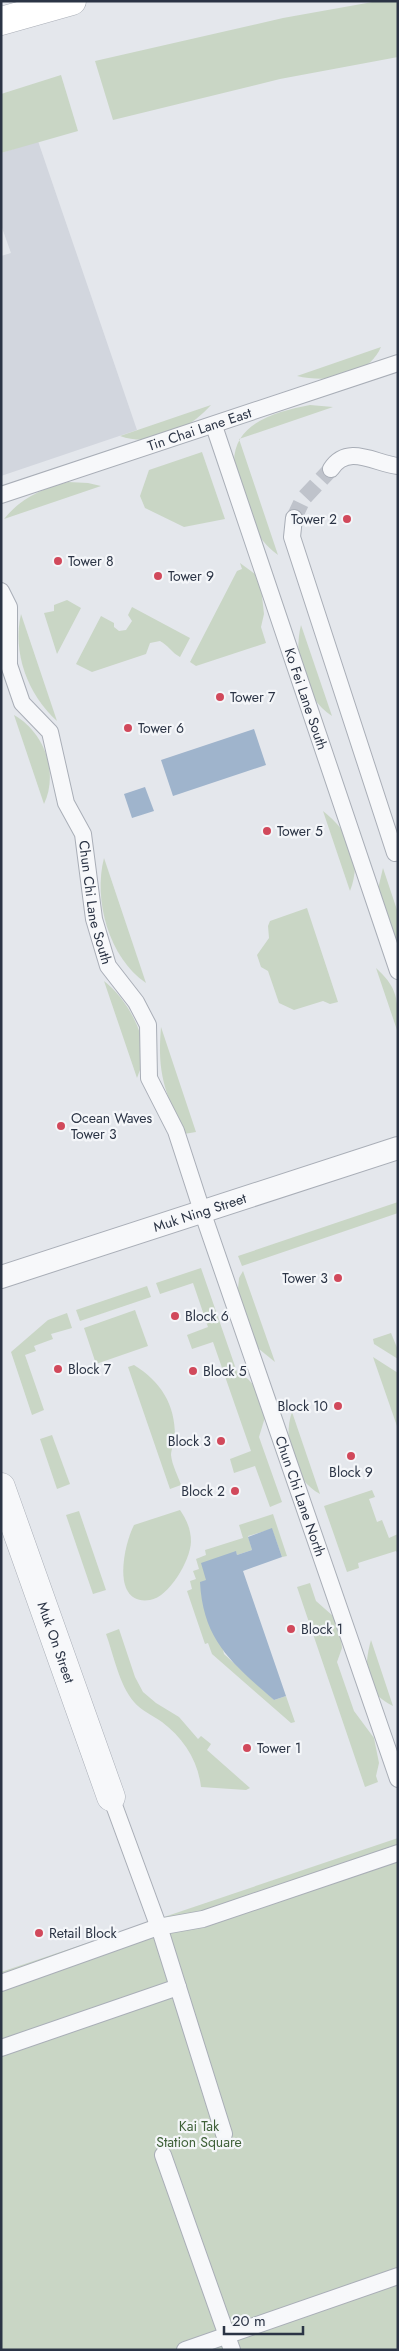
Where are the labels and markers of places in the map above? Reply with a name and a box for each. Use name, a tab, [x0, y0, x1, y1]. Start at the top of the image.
place label: Tower 2	[291, 509, 337, 529]
marker: Tower 2	[341, 513, 353, 525]
place label: Tower 8	[68, 551, 114, 571]
marker: Tower 8	[52, 555, 64, 567]
place label: Tower 9	[168, 566, 214, 586]
marker: Tower 9	[152, 570, 164, 582]
place label: Tower 7	[230, 687, 276, 707]
marker: Tower 7	[214, 691, 226, 703]
place label: Tower 6	[138, 718, 184, 738]
marker: Tower 6	[122, 722, 134, 734]
place label: Tower 5	[277, 821, 323, 841]
marker: Tower 5	[261, 825, 273, 837]
place label: Ocean Waves Tower 3	[71, 1108, 153, 1144]
marker: Ocean Waves Tower 3	[55, 1120, 67, 1132]
place label: Tower 3	[282, 1268, 328, 1288]
marker: Tower 3	[332, 1272, 344, 1284]
place label: Block 6	[185, 1306, 229, 1326]
marker: Block 6	[169, 1310, 181, 1322]
place label: Block 7	[68, 1359, 112, 1379]
place label: Block 5	[203, 1361, 247, 1381]
marker: Block 7	[52, 1363, 64, 1375]
marker: Block 5	[187, 1365, 199, 1377]
place label: Block 10	[278, 1396, 328, 1416]
marker: Block 10	[332, 1400, 344, 1412]
place label: Block 3	[168, 1431, 211, 1451]
marker: Block 3	[215, 1435, 227, 1447]
marker: Block 9	[345, 1450, 357, 1462]
place label: Block 9	[329, 1462, 373, 1482]
place label: Block 2	[181, 1481, 225, 1501]
marker: Block 2	[229, 1485, 241, 1497]
place label: Block 1	[301, 1619, 343, 1639]
marker: Block 1	[285, 1623, 297, 1635]
place label: Tower 1	[257, 1738, 301, 1758]
marker: Tower 1	[241, 1742, 253, 1754]
place label: Retail Block	[49, 1923, 118, 1943]
marker: Retail Block	[33, 1927, 45, 1939]

